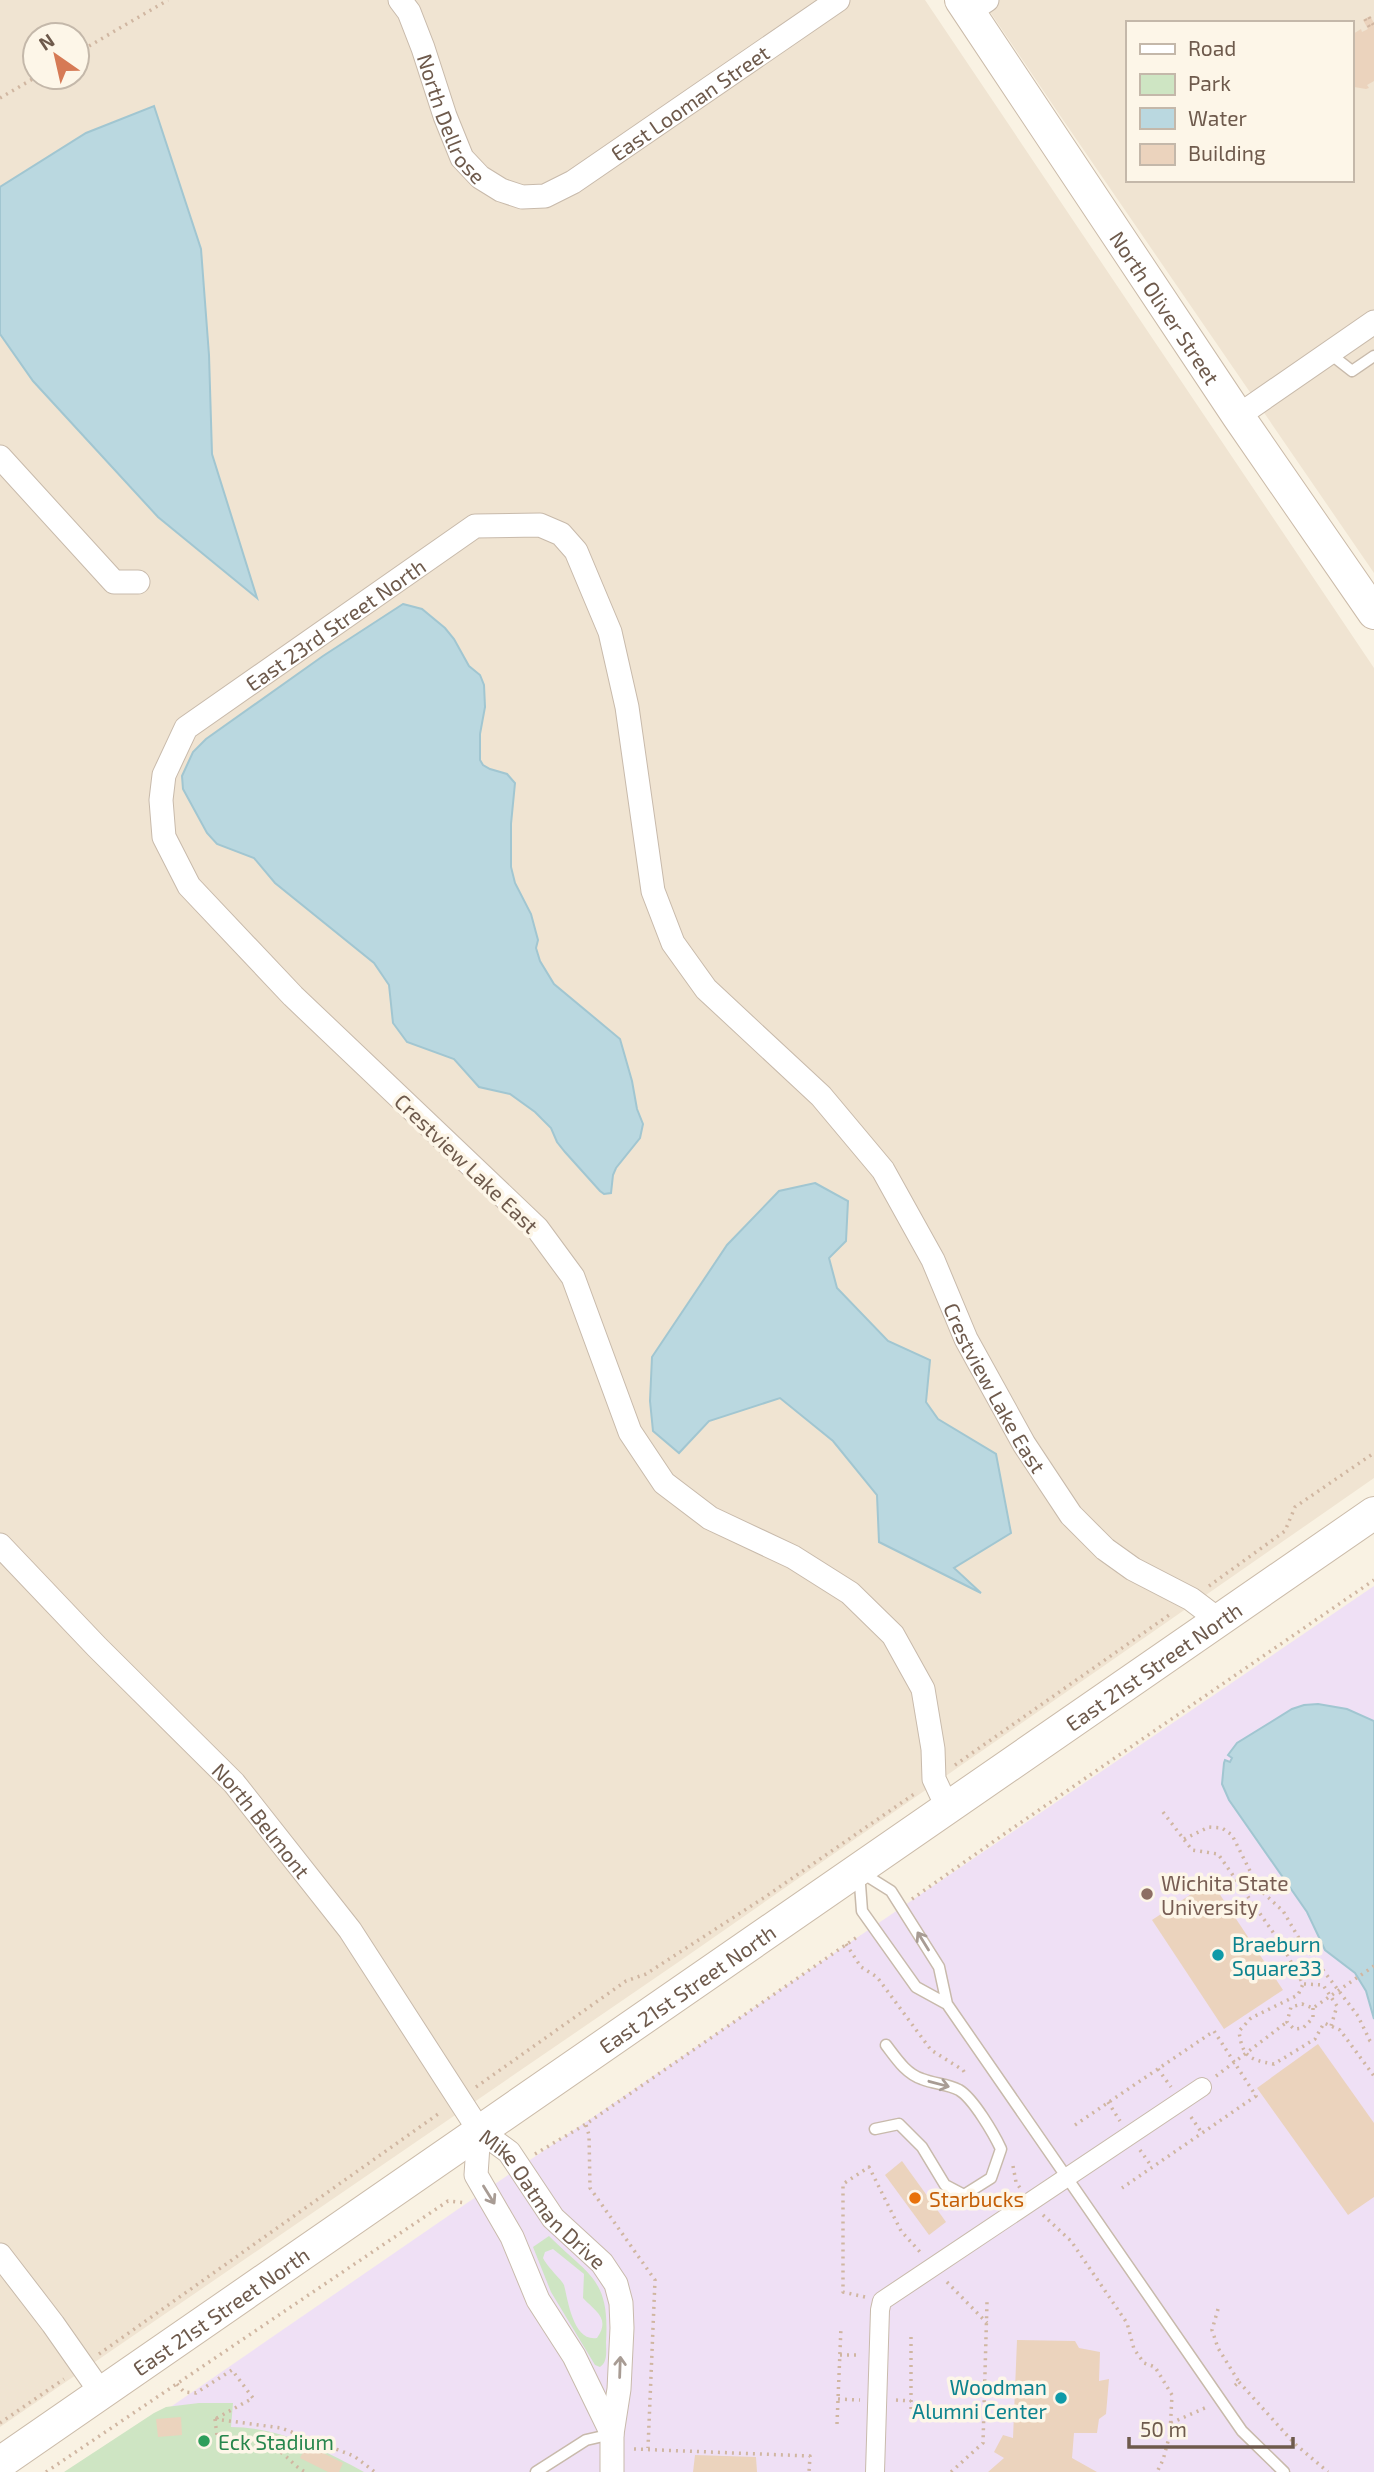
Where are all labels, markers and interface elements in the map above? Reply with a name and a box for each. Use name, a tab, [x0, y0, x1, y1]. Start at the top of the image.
north arrow	[21, 21, 91, 91]
legend	[1126, 21, 1353, 182]
text: N	[34, 28, 58, 55]
text: Road	[1188, 35, 1236, 60]
street label: East Looman Street	[605, 39, 773, 165]
street label: North Dellrose	[413, 50, 491, 188]
text: Park	[1188, 70, 1231, 95]
text: Water	[1188, 105, 1247, 130]
text: Building	[1188, 140, 1266, 165]
street label: North Oliver Street	[1106, 226, 1226, 389]
street label: East 23rd Street North	[240, 552, 430, 695]
street label: Crestview Lake East	[390, 1088, 544, 1238]
street label: Crestview Lake East	[940, 1299, 1052, 1477]
street label: East 21st Street North	[1060, 1596, 1246, 1735]
street label: North Belmont	[208, 1757, 316, 1882]
place label: Wichita State University	[1161, 1870, 1288, 1919]
marker: Wichita State University	[1139, 1886, 1155, 1902]
street label: East 21st Street North	[594, 1918, 780, 2058]
place label: Braeburn Square33	[1232, 1931, 1322, 1980]
one-way arrow	[916, 1932, 930, 1952]
marker: Braeburn Square33	[1210, 1947, 1226, 1963]
one-way arrow	[928, 2078, 950, 2091]
street label: Mike Oatman Drive	[475, 2123, 612, 2274]
one-way arrow	[482, 2185, 496, 2205]
place label: Starbucks	[929, 2186, 1024, 2211]
marker: Starbucks	[907, 2190, 923, 2206]
street label: East 21st Street North	[127, 2241, 313, 2380]
one-way arrow	[614, 2356, 627, 2379]
place label: Woodman Alumni Center	[912, 2374, 1048, 2423]
marker: Woodman Alumni Center	[1053, 2390, 1069, 2406]
scale bar	[1129, 2406, 1294, 2450]
text: 50 m	[1140, 2416, 1187, 2441]
place label: Eck Stadium	[218, 2429, 334, 2454]
marker: Eck Stadium	[196, 2433, 212, 2449]

